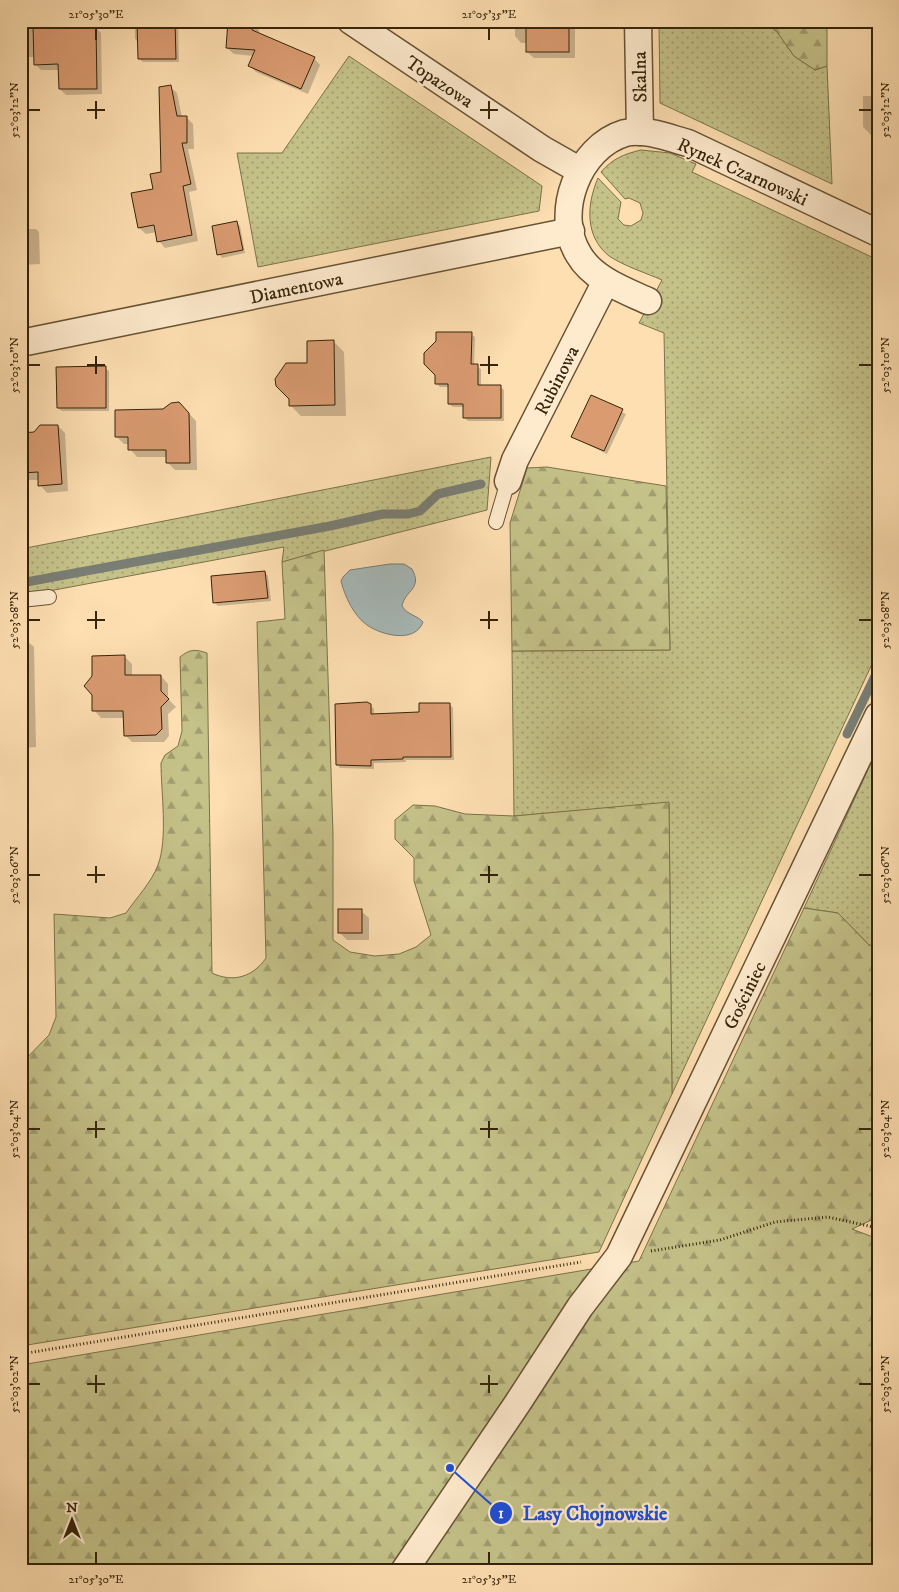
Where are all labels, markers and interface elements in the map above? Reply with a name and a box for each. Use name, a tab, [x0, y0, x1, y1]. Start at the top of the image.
text: 21°05'30"E	[68, 7, 124, 22]
text: 21°05'35"E	[462, 7, 517, 22]
street label: Topazowa	[401, 51, 477, 113]
street label: Skalna	[629, 51, 652, 103]
text: 52°03'12"N	[7, 82, 22, 138]
text: 52°03'12"N	[878, 82, 893, 138]
street label: Rynek Czarnowski	[674, 133, 811, 211]
street label: Diamentowa	[248, 267, 345, 310]
text: 52°03'10"N	[7, 337, 22, 393]
text: 52°03'10"N	[878, 337, 893, 393]
street label: Rubinowa	[530, 342, 585, 419]
text: 52°03'08"N	[7, 591, 22, 649]
text: 52°03'08"N	[878, 591, 893, 649]
text: 52°03'06"N	[7, 846, 22, 904]
text: 52°03'06"N	[878, 846, 893, 904]
street label: Gościniec	[719, 958, 772, 1033]
text: 52°03'04"N	[7, 1099, 22, 1158]
text: 52°03'04"N	[878, 1099, 893, 1158]
text: 52°03'02"N	[7, 1355, 22, 1413]
text: 52°03'02"N	[878, 1355, 893, 1413]
north arrow	[48, 1494, 98, 1544]
callout: Lasy Chojnowskie	[488, 1496, 678, 1531]
text: N	[66, 1499, 78, 1517]
text: Lasy Chojnowskie	[523, 1502, 668, 1527]
text: 1	[498, 1504, 504, 1523]
text: 21°05'30"E	[68, 1572, 124, 1587]
text: 21°05'35"E	[462, 1572, 517, 1587]

